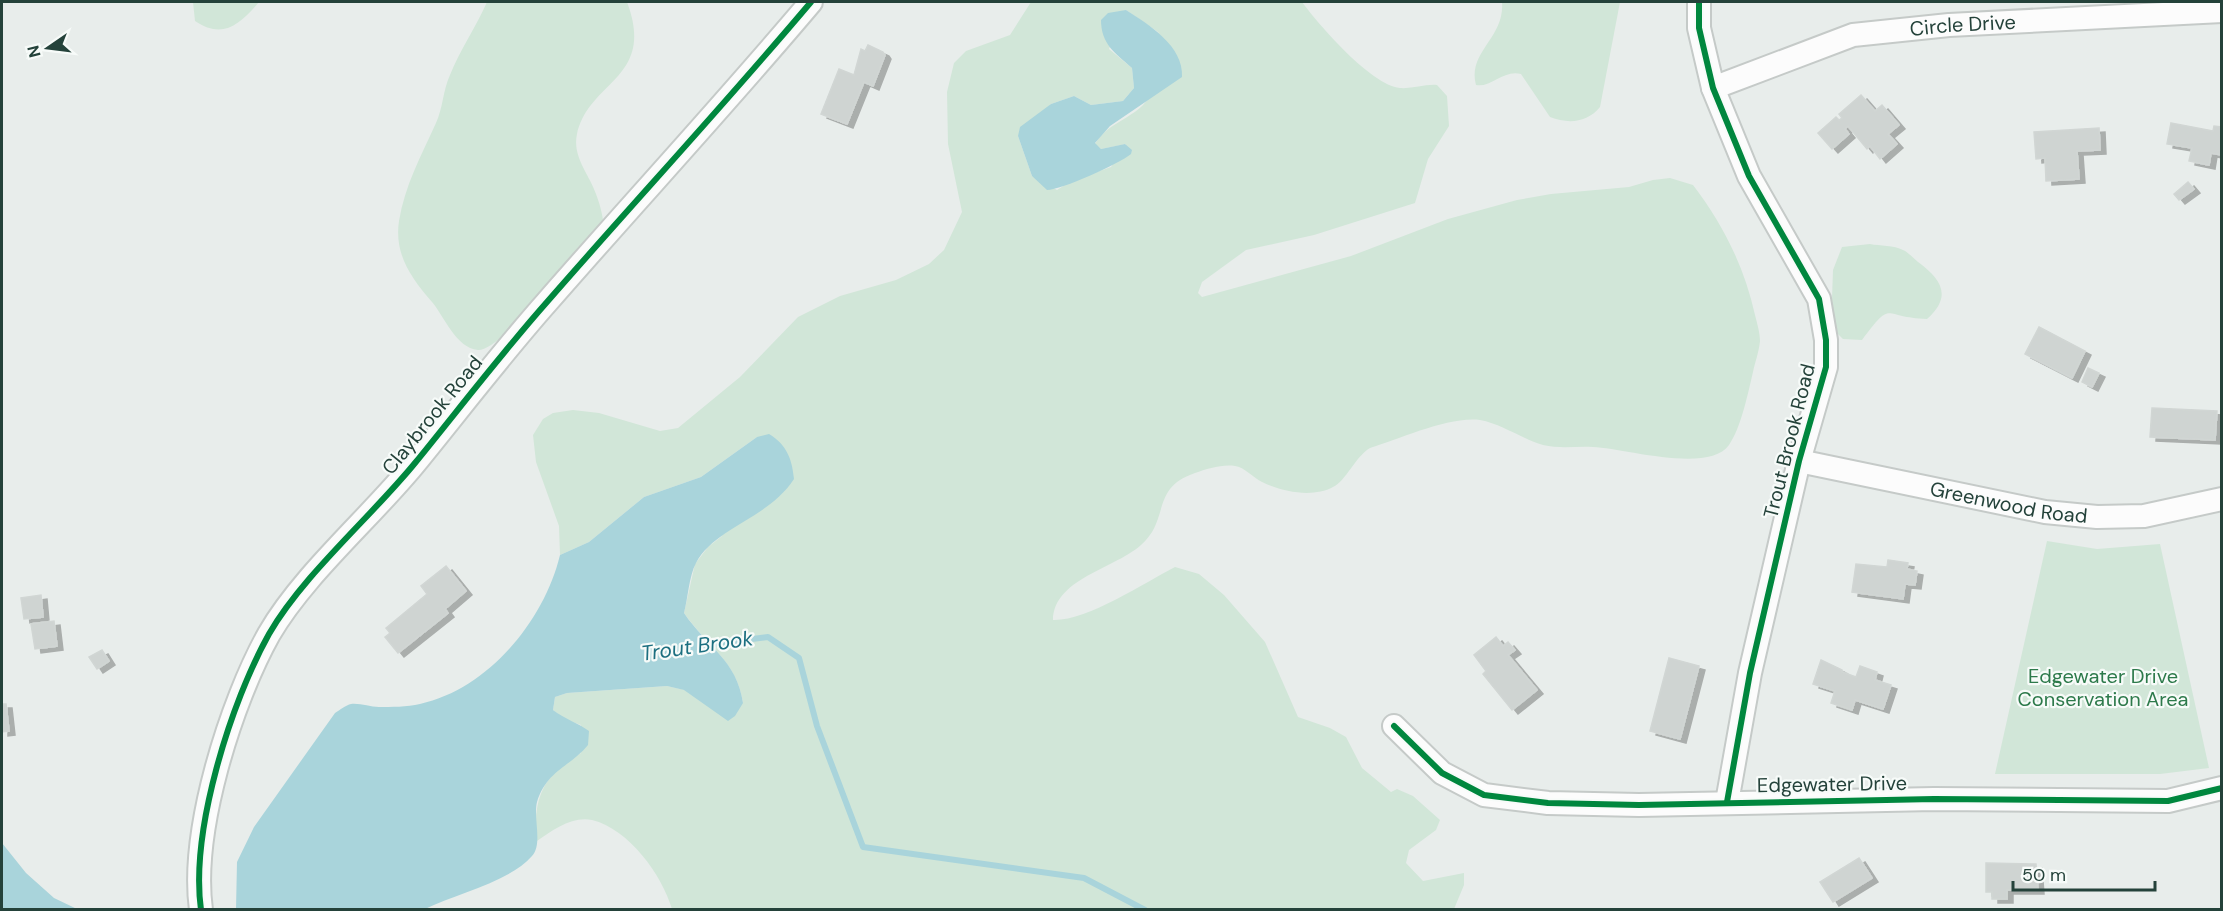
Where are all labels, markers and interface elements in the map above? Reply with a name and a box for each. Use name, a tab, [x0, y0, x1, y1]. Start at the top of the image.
street label: Circle Drive	[1909, 9, 2016, 42]
north arrow	[18, 18, 78, 78]
text: N	[22, 43, 46, 60]
street label: Claybrook Road	[376, 350, 488, 480]
street label: Trout Brook Road	[1757, 361, 1821, 521]
street label: Greenwood Road	[1928, 476, 2089, 529]
water label: Trout Brook	[639, 624, 755, 668]
park label: Edgewater Drive Conservation Area	[2018, 663, 2188, 712]
street label: Edgewater Drive	[1757, 770, 1907, 798]
scale bar	[2013, 854, 2156, 892]
text: 50 m	[2022, 863, 2066, 887]

